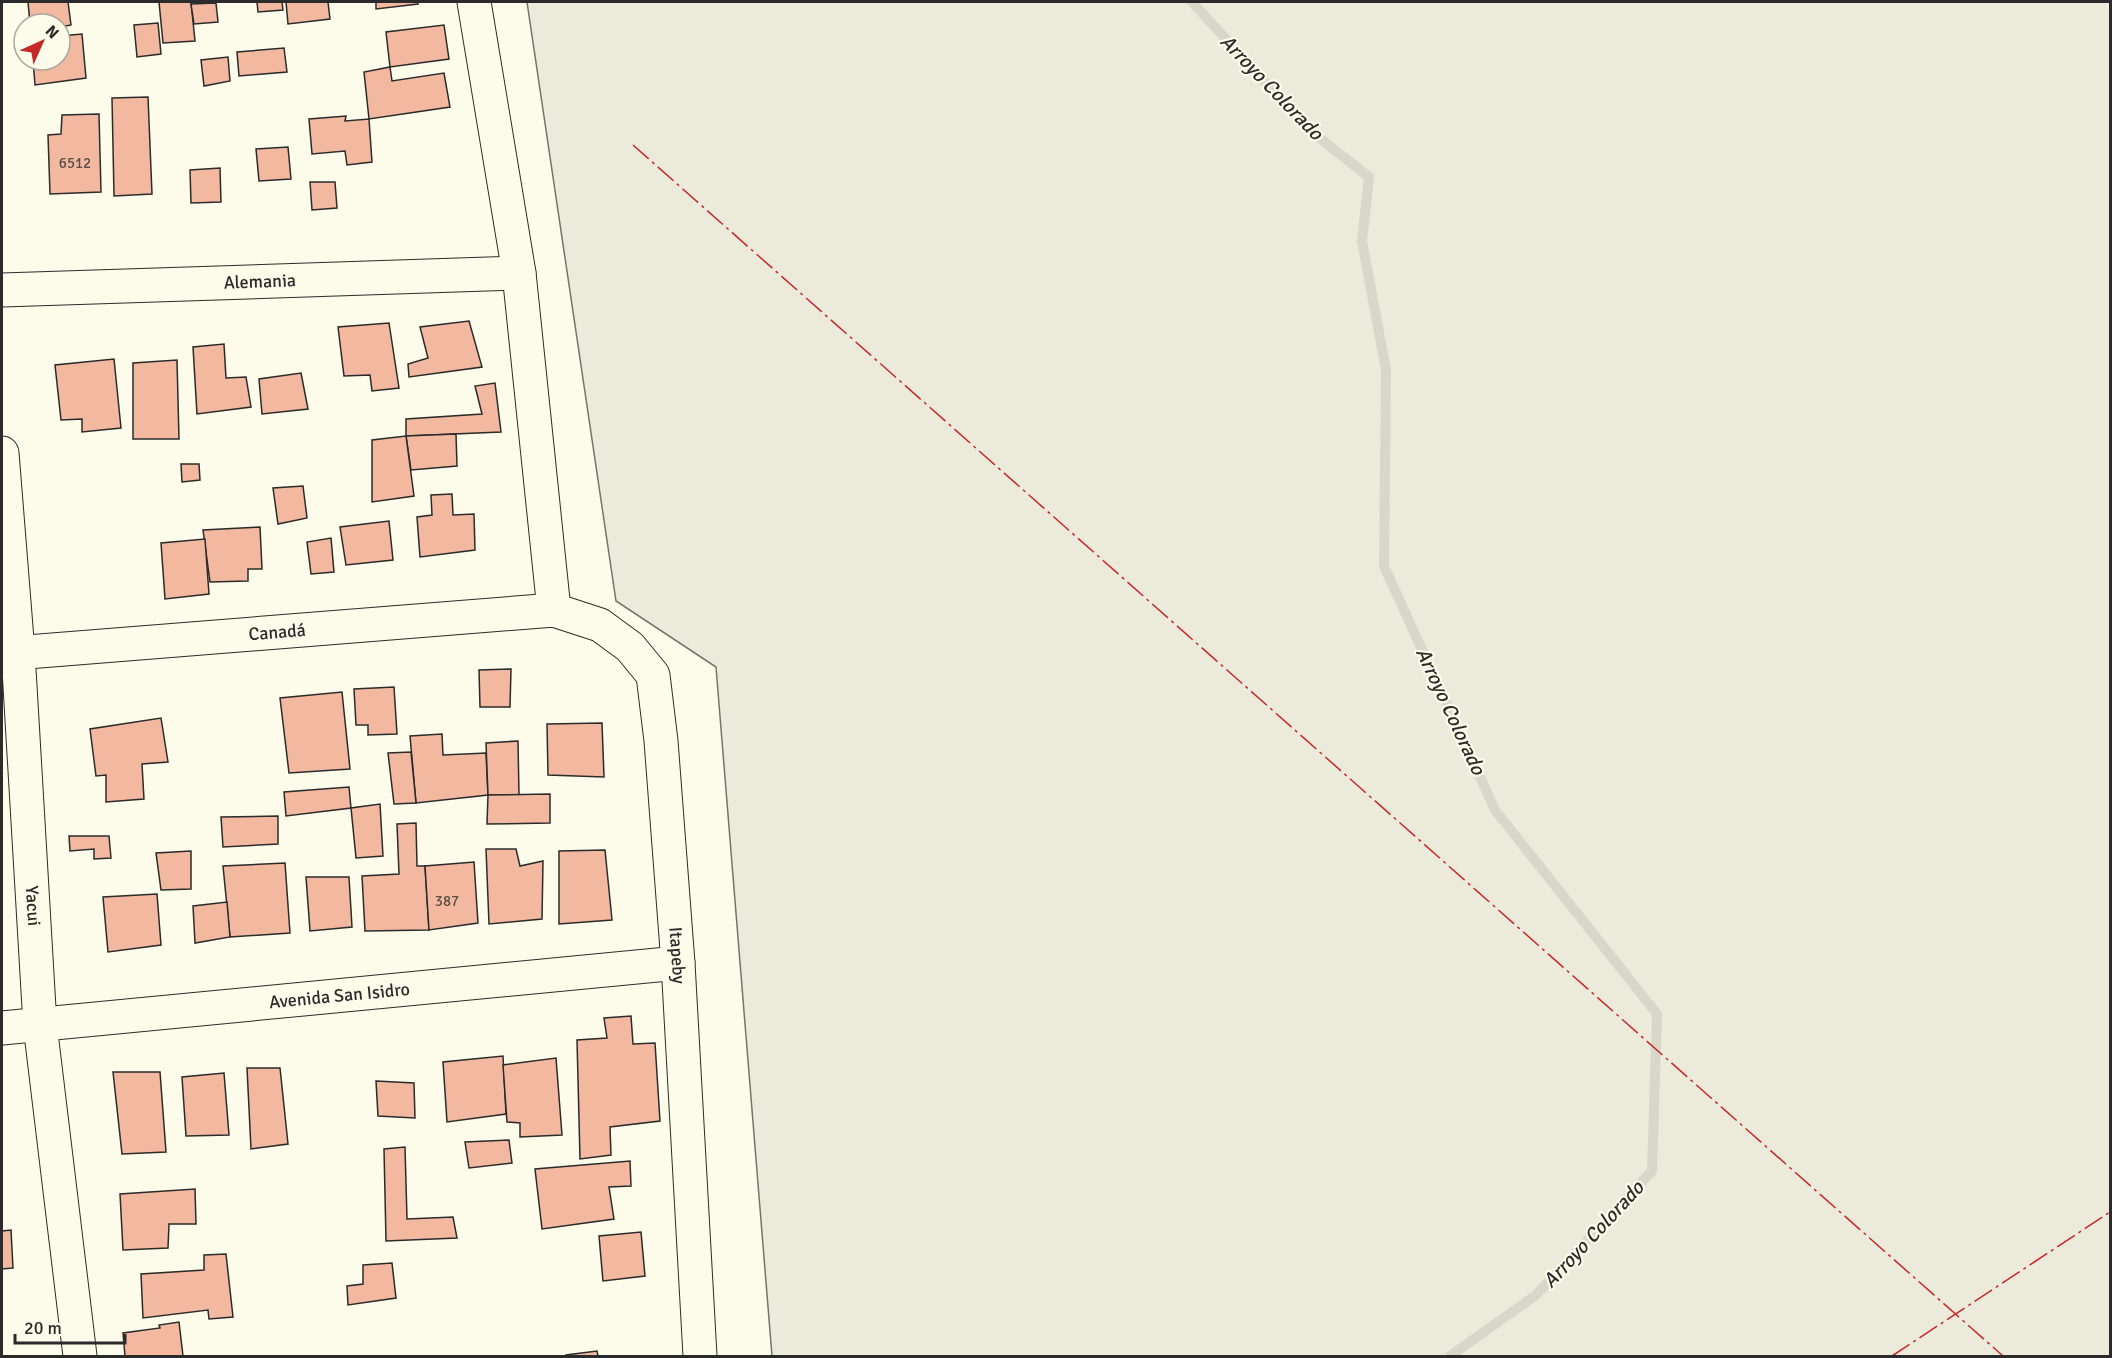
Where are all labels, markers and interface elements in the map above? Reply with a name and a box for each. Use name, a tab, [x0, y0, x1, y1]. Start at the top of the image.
north arrow	[12, 12, 72, 72]
text: N	[41, 21, 63, 43]
water label: Arroyo Colorado	[1215, 29, 1329, 147]
house number: 6512	[59, 154, 91, 172]
street label: Alemania	[223, 269, 296, 294]
street label: Canadá	[248, 619, 307, 645]
water label: Arroyo Colorado	[1410, 644, 1492, 780]
street label: Yacui	[21, 885, 45, 927]
house number: 387	[435, 892, 459, 910]
street label: Itapeby	[664, 926, 690, 985]
street label: Avenida San Isidro	[268, 978, 411, 1013]
water label: Arroyo Colorado	[1537, 1174, 1650, 1293]
scale bar	[15, 1307, 124, 1345]
text: 20 m	[24, 1317, 62, 1339]

